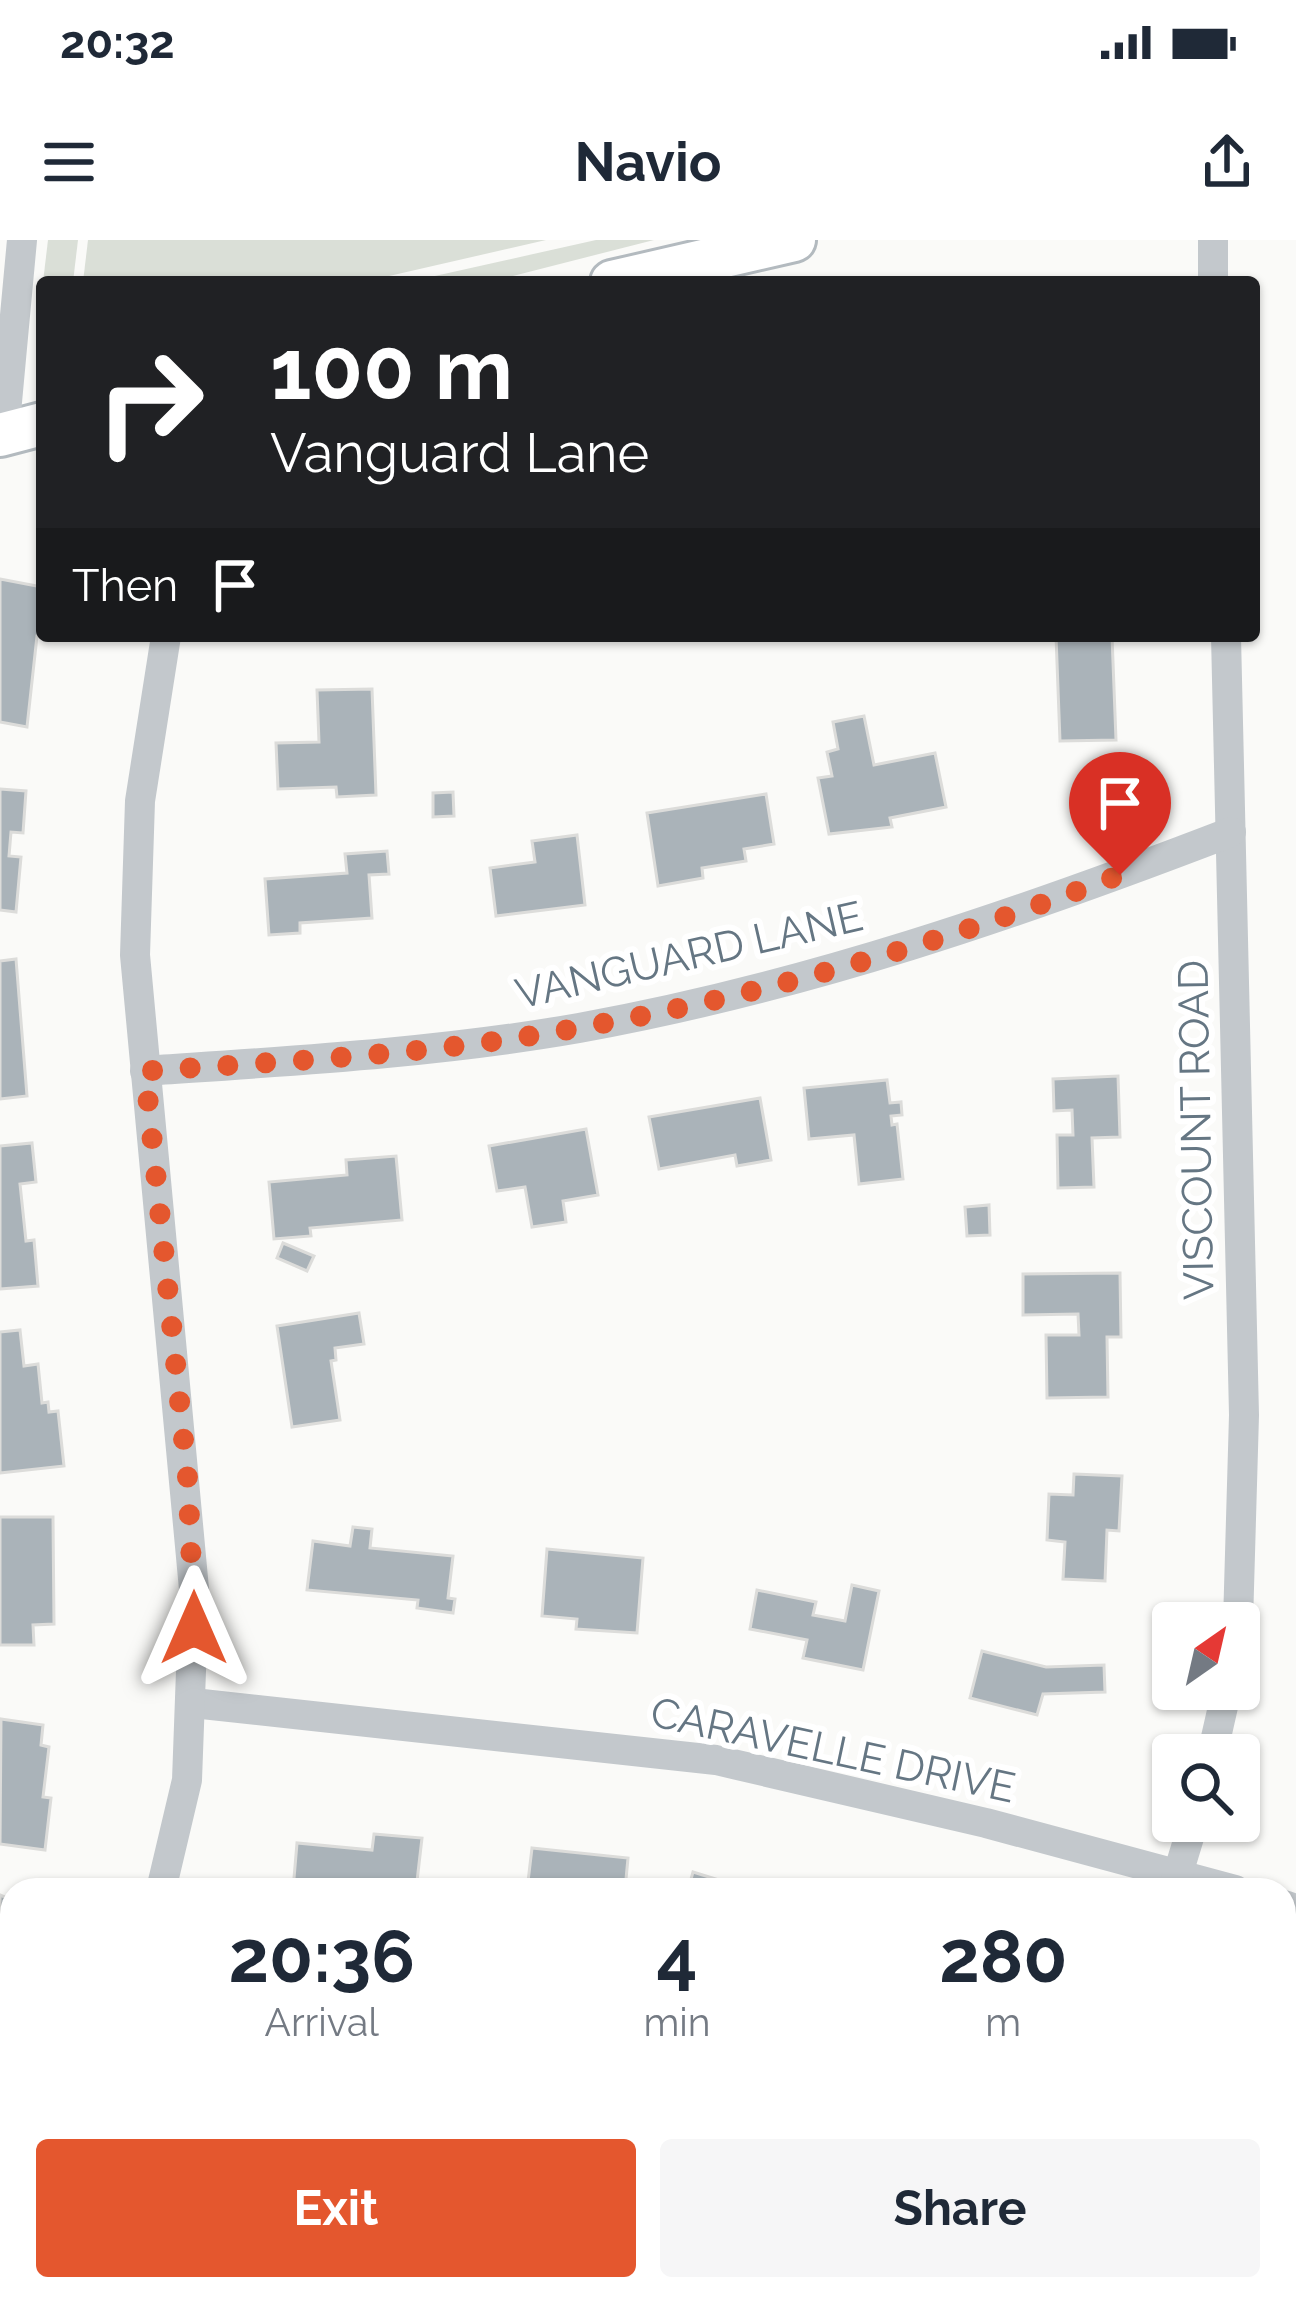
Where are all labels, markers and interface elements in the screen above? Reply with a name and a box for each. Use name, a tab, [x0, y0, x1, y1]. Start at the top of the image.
text: 20:32	[60, 16, 175, 69]
icon: menu	[36, 129, 102, 195]
icon: share	[1194, 129, 1260, 195]
text: Navio	[574, 130, 722, 194]
text: 100 m	[270, 320, 513, 419]
icon: right	[72, 324, 228, 480]
text: Vanguard Lane	[270, 421, 649, 485]
icon: arrive	[202, 552, 268, 618]
text: Then	[72, 559, 178, 612]
pin	[1069, 752, 1171, 875]
icon: arrive	[1087, 770, 1153, 836]
street label: VANGUARD LANE	[511, 891, 867, 1019]
street label: VISCOUNT ROAD	[1169, 960, 1223, 1300]
position arrow	[131, 1565, 257, 1691]
north arrow	[1152, 1602, 1260, 1710]
map controls	[1152, 1602, 1260, 1842]
street label: CARAVELLE DRIVE	[646, 1687, 1020, 1813]
button: search	[1152, 1734, 1260, 1842]
text: 20:36	[229, 1914, 415, 1999]
text: 4	[657, 1914, 698, 1999]
text: 280	[939, 1914, 1067, 1999]
text: Arrival	[265, 1999, 379, 2045]
text: min	[644, 1999, 711, 2045]
text: m	[985, 1999, 1021, 2045]
button: Exit	[36, 2139, 636, 2277]
button: Share	[660, 2139, 1260, 2277]

